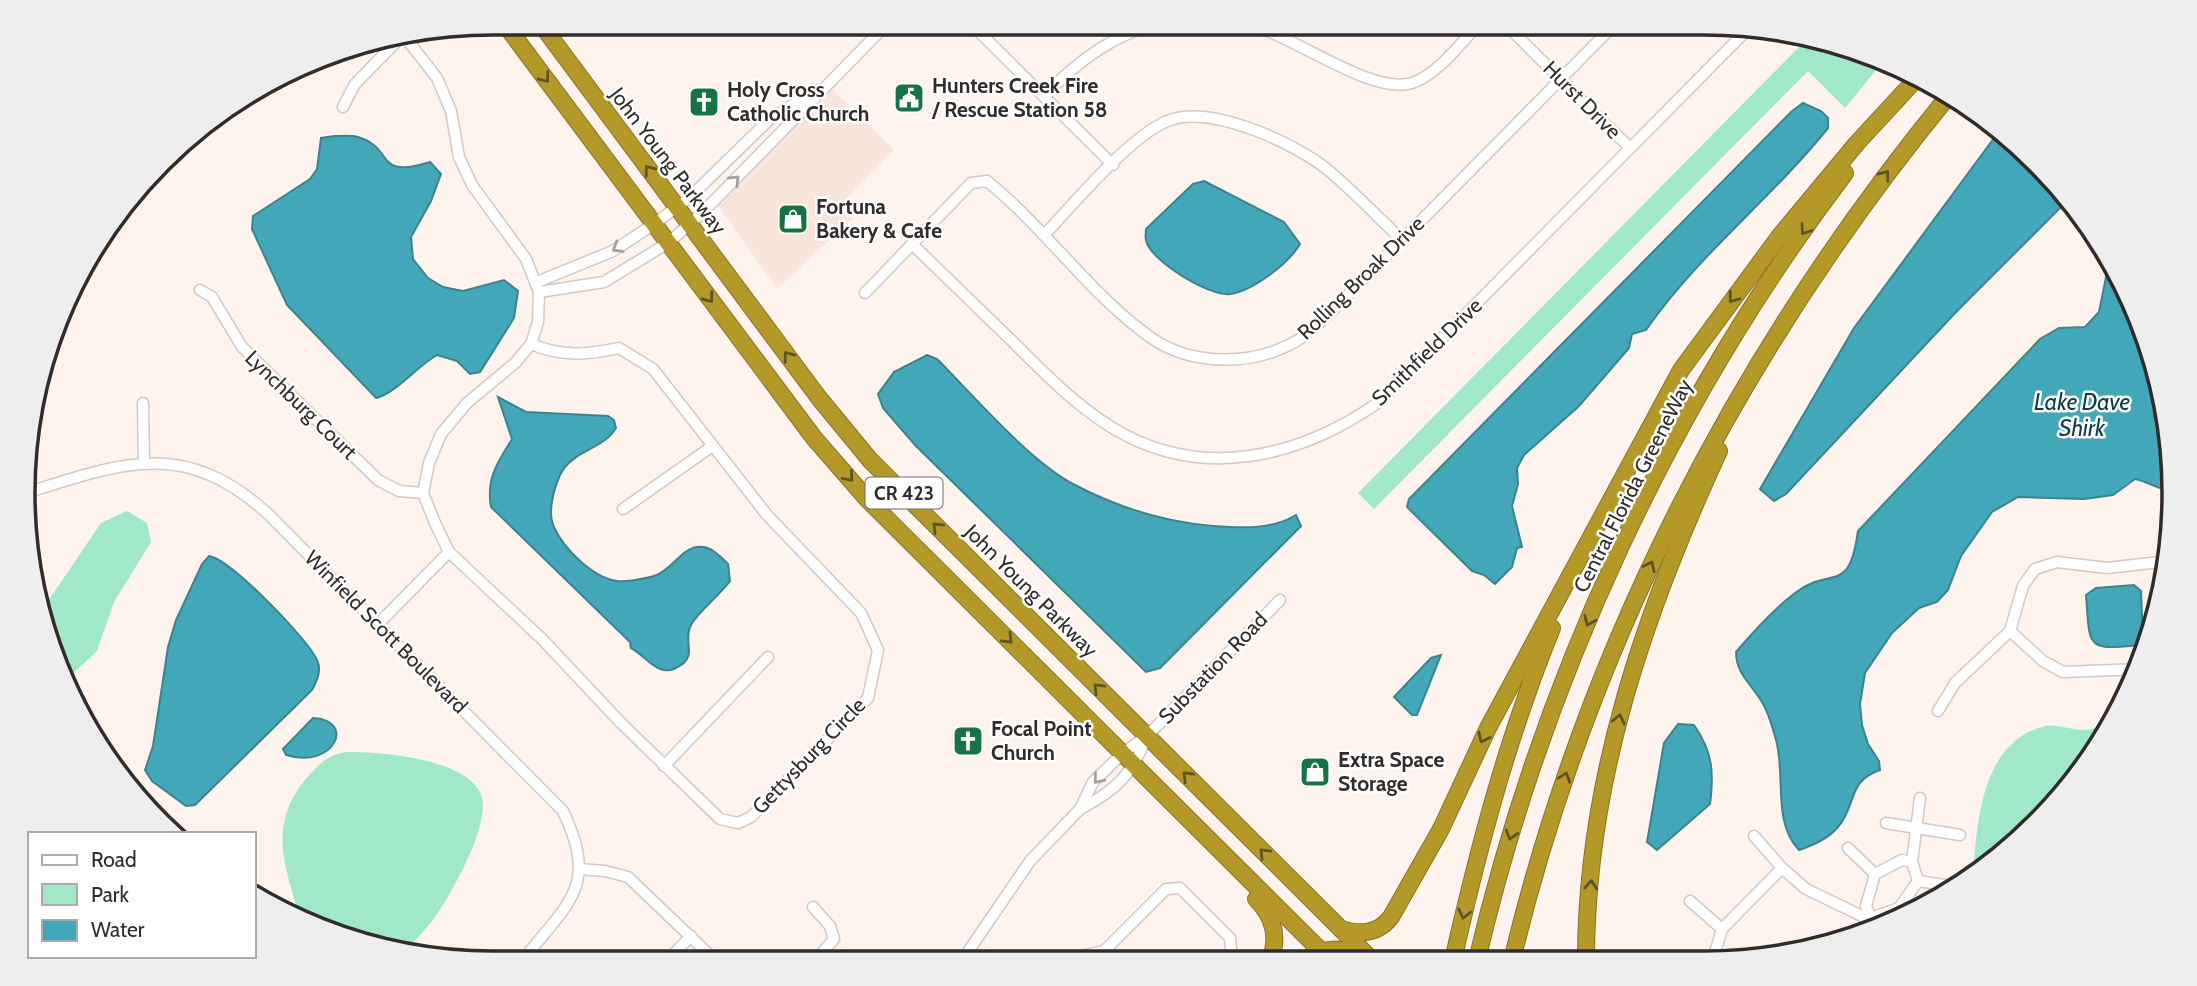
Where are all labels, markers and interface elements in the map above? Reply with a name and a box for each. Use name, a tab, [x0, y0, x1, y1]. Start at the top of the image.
street label: Hurst Drive	[1538, 56, 1627, 144]
one-way arrow	[537, 70, 549, 82]
place label: Hunters Creek Fire / Rescue Station 58	[931, 73, 1107, 122]
place label: Holy Cross Catholic Church	[727, 77, 869, 126]
public building icon: Hunters Creek Fire / Rescue Station 58	[892, 81, 926, 115]
street label: John Young Parkway	[604, 82, 732, 239]
church icon: Holy Cross Catholic Church	[687, 85, 721, 119]
one-way arrow	[645, 166, 657, 178]
one-way arrow	[1877, 170, 1890, 183]
one-way arrow	[726, 175, 739, 188]
place label: Fortuna Bakery & Cafe	[816, 194, 942, 243]
shop icon: Fortuna Bakery & Cafe	[776, 202, 810, 236]
street label: Rolling Broak Drive	[1292, 211, 1429, 345]
one-way arrow	[1801, 222, 1813, 235]
one-way arrow	[611, 239, 624, 252]
one-way arrow	[700, 290, 713, 303]
one-way arrow	[1729, 291, 1742, 303]
street label: Smithfield Drive	[1366, 293, 1487, 411]
street label: Lynchburg Court	[240, 345, 362, 464]
one-way arrow	[784, 351, 796, 364]
street label: Central Florida GreeneWay	[1568, 375, 1697, 597]
water label: Lake Dave Shirk	[2034, 388, 2130, 442]
one-way arrow	[841, 469, 853, 482]
road number: CR 423	[866, 478, 942, 508]
street label: John Young Parkway	[959, 518, 1103, 662]
one-way arrow	[933, 523, 946, 536]
street label: Winfield Scott Boulevard	[300, 545, 473, 718]
one-way arrow	[1642, 561, 1656, 573]
street label: Substation Road	[1153, 607, 1272, 729]
one-way arrow	[1583, 614, 1597, 627]
one-way arrow	[1000, 631, 1013, 644]
one-way arrow	[1094, 683, 1107, 696]
street label: Gettysburg Circle	[747, 692, 871, 819]
one-way arrow	[1610, 713, 1625, 725]
place label: Focal Point Church	[991, 716, 1092, 765]
church icon: Focal Point Church	[951, 724, 985, 758]
one-way arrow	[1478, 730, 1492, 743]
place label: Extra Space Storage	[1338, 747, 1444, 796]
shop icon: Extra Space Storage	[1298, 755, 1332, 789]
one-way arrow	[1094, 770, 1106, 783]
one-way arrow	[1182, 771, 1195, 784]
one-way arrow	[1557, 771, 1571, 783]
one-way arrow	[1505, 828, 1519, 841]
legend	[28, 832, 256, 958]
text: Road	[91, 847, 137, 872]
one-way arrow	[1259, 848, 1272, 861]
one-way arrow	[1583, 880, 1598, 891]
text: Park	[91, 882, 129, 907]
one-way arrow	[1457, 908, 1472, 920]
text: Water	[91, 917, 145, 942]

